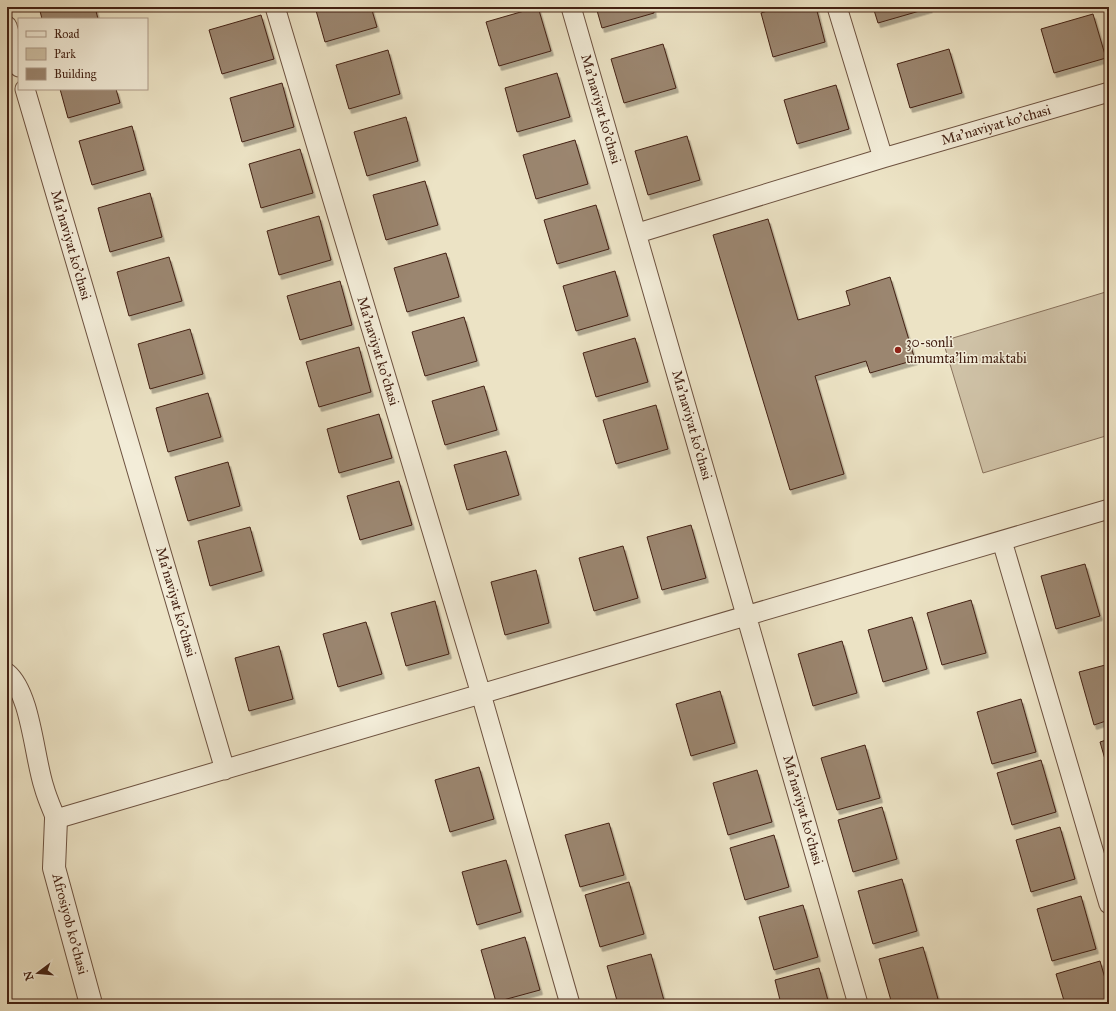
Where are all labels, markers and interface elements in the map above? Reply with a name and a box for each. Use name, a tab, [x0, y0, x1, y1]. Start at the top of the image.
legend	[18, 18, 148, 90]
text: Road	[54, 27, 80, 41]
text: Park	[54, 47, 76, 61]
street label: Ma'naviyat ko'chasi	[577, 52, 625, 166]
text: Building	[54, 67, 97, 82]
street label: Ma'naviyat ko'chasi	[939, 101, 1053, 149]
street label: Ma'naviyat ko'chasi	[47, 188, 95, 302]
street label: Ma'naviyat ko'chasi	[353, 294, 403, 408]
place label: 30-sonli umumta'lim maktabi	[906, 334, 1027, 367]
marker: 30-sonli umumta'lim maktabi	[893, 345, 903, 355]
street label: Ma'naviyat ko'chasi	[668, 368, 716, 482]
street label: Ma'naviyat ko'chasi	[152, 545, 200, 659]
street label: Ma'naviyat ko'chasi	[779, 753, 827, 867]
street label: Afrosiyob ko'chasi	[48, 871, 92, 977]
north arrow	[18, 953, 58, 993]
text: N	[21, 969, 36, 982]

